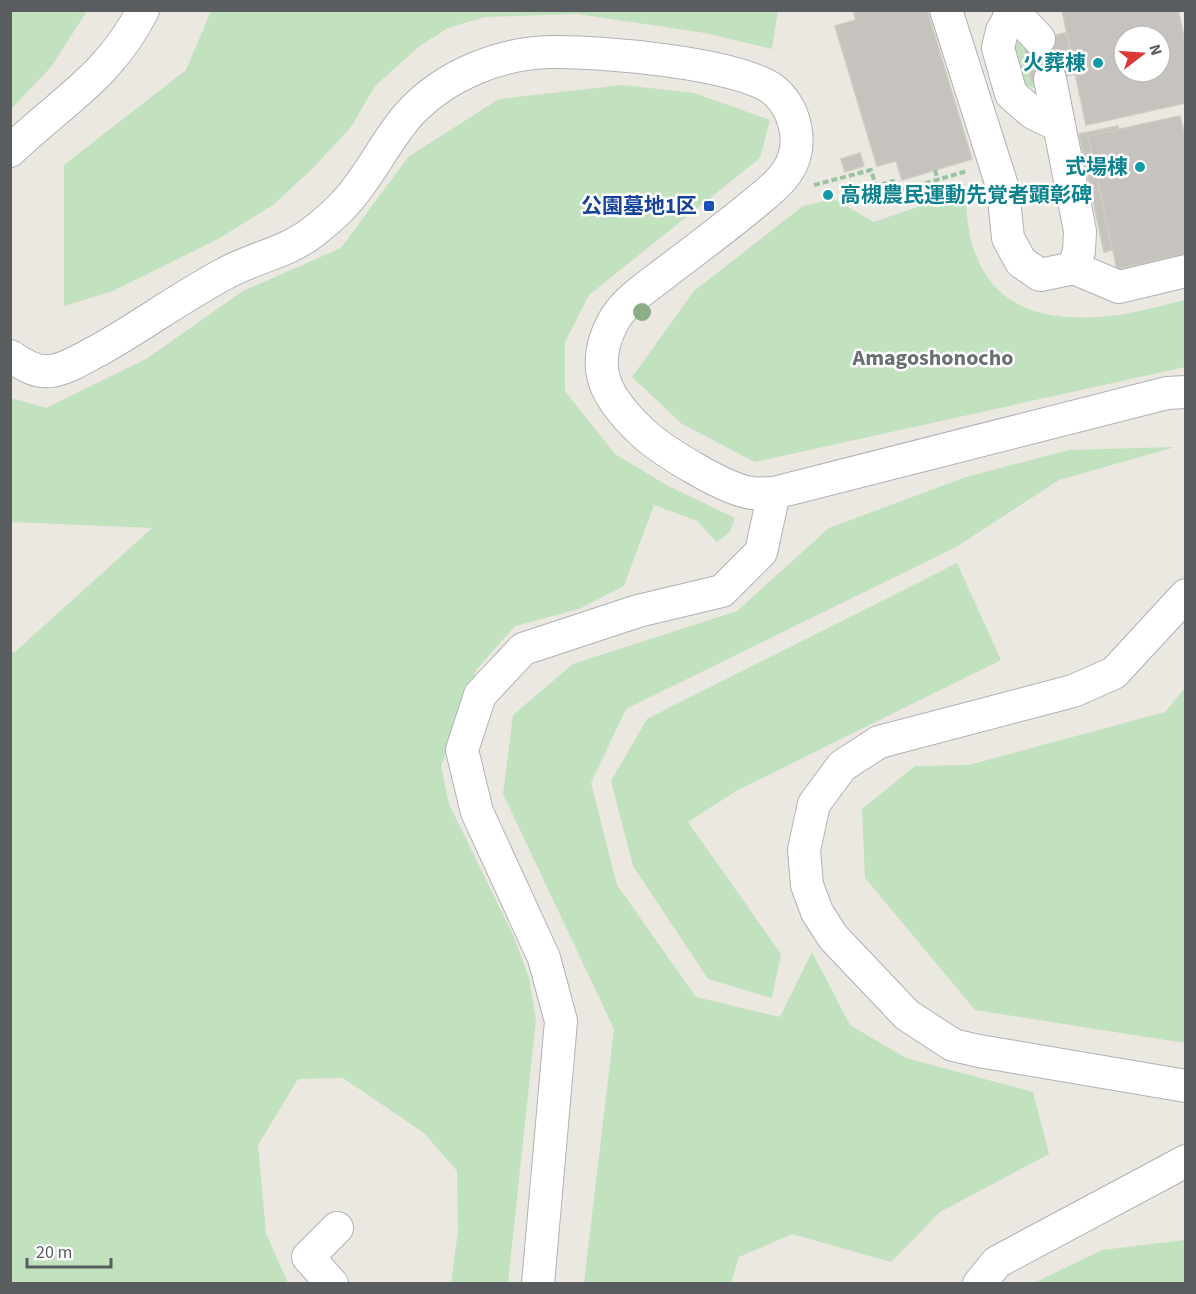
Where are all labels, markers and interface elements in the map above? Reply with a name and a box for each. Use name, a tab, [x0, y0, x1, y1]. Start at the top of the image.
north arrow	[1112, 24, 1172, 84]
text: N	[1143, 42, 1167, 58]
place label: 火葬棟	[1023, 48, 1086, 78]
marker: 火葬棟	[1091, 56, 1105, 70]
place label: 式場棟	[1065, 152, 1128, 182]
marker: 式場棟	[1133, 160, 1147, 174]
place label: 高槻農民運動先覚者顕彰碑	[840, 180, 1092, 210]
marker: 高槻農民運動先覚者顕彰碑	[821, 188, 835, 202]
place label: 公園墓地1区	[581, 191, 697, 221]
marker: 公園墓地1区	[702, 199, 716, 213]
district label: Amagoshonocho	[852, 342, 1013, 374]
scale bar	[27, 1231, 111, 1269]
text: 20 m	[36, 1240, 72, 1265]

